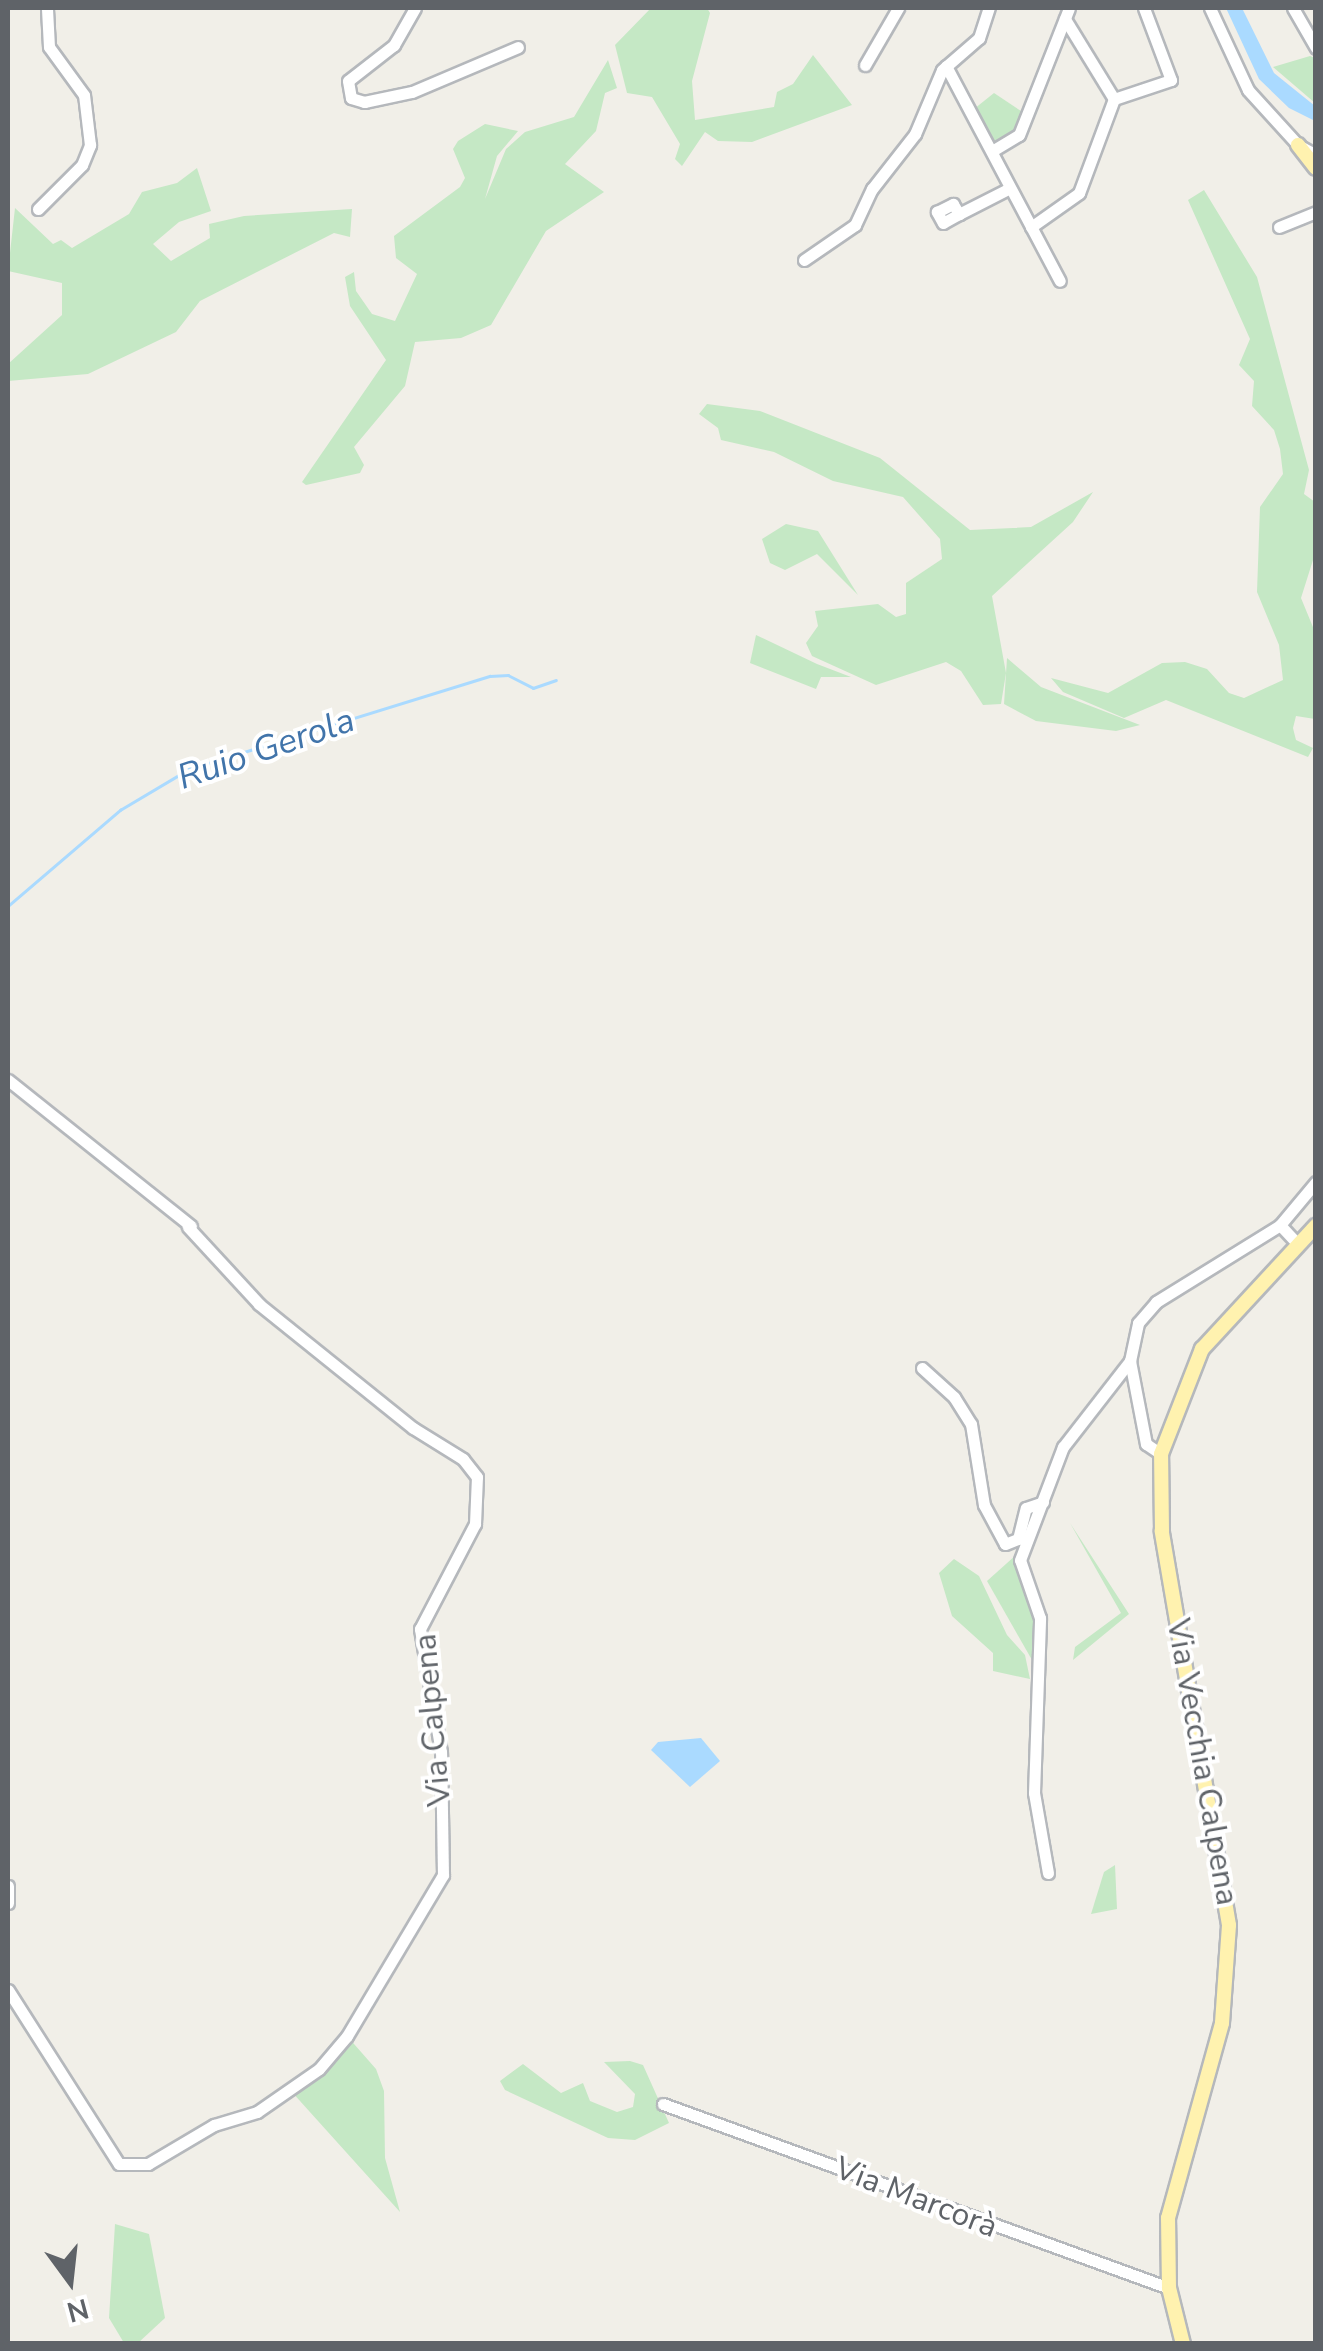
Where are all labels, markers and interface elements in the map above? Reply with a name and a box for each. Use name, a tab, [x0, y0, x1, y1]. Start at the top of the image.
water label: Ruio Gerola	[172, 699, 360, 799]
street label: Via Vecchia Calpena	[1158, 1616, 1246, 1908]
street label: Via Calpena	[406, 1632, 460, 1808]
street label: Via Marcorà	[829, 2149, 1003, 2247]
north arrow	[20, 2231, 120, 2331]
text: N	[63, 2289, 93, 2331]

